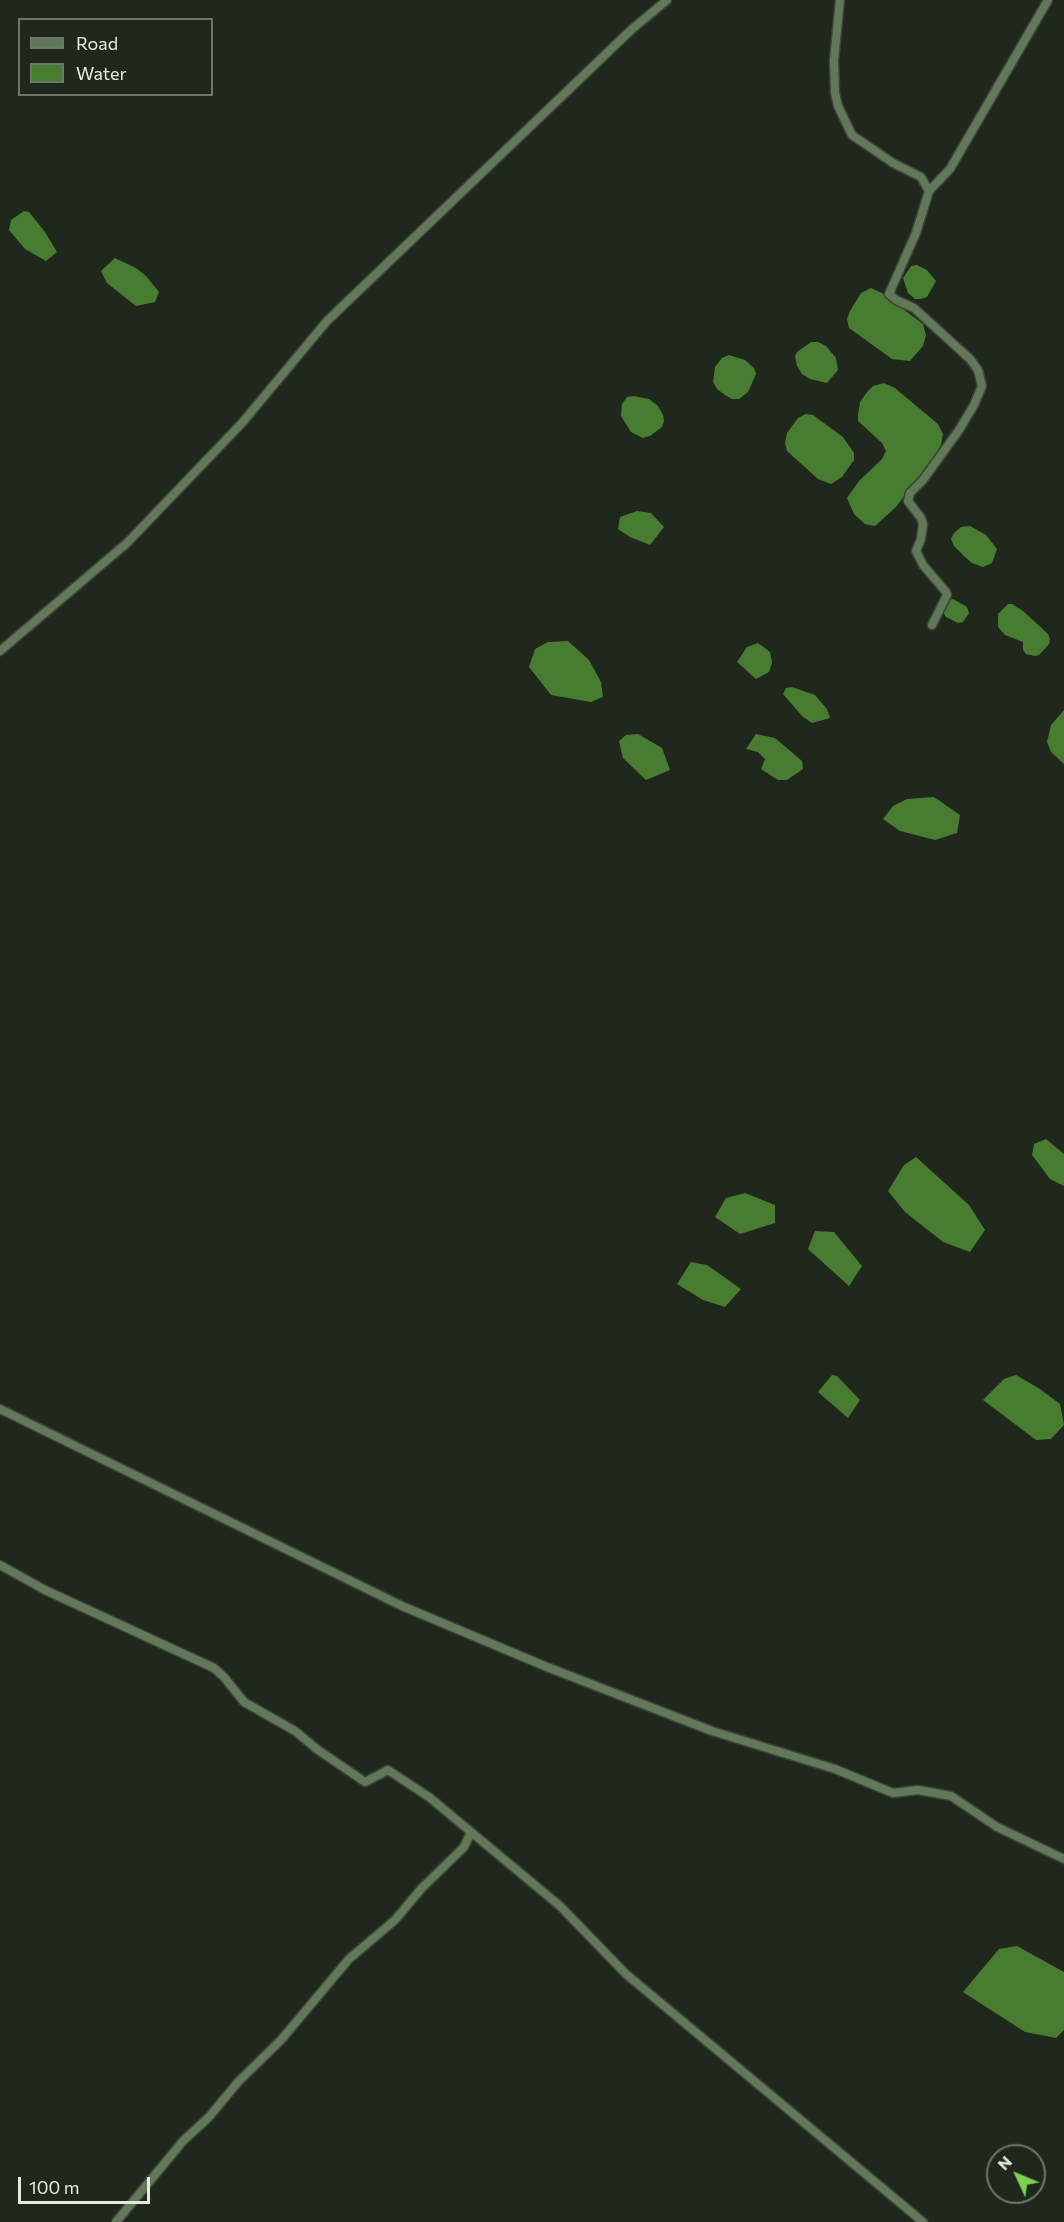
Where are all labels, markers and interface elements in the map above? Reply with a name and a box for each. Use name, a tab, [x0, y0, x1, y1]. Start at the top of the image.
legend	[18, 18, 213, 96]
text: Road	[76, 32, 118, 54]
text: Water	[76, 62, 127, 84]
north arrow	[986, 2144, 1046, 2204]
text: N	[993, 2152, 1015, 2173]
scale bar	[21, 2165, 153, 2203]
text: 100 m	[29, 2176, 79, 2198]

